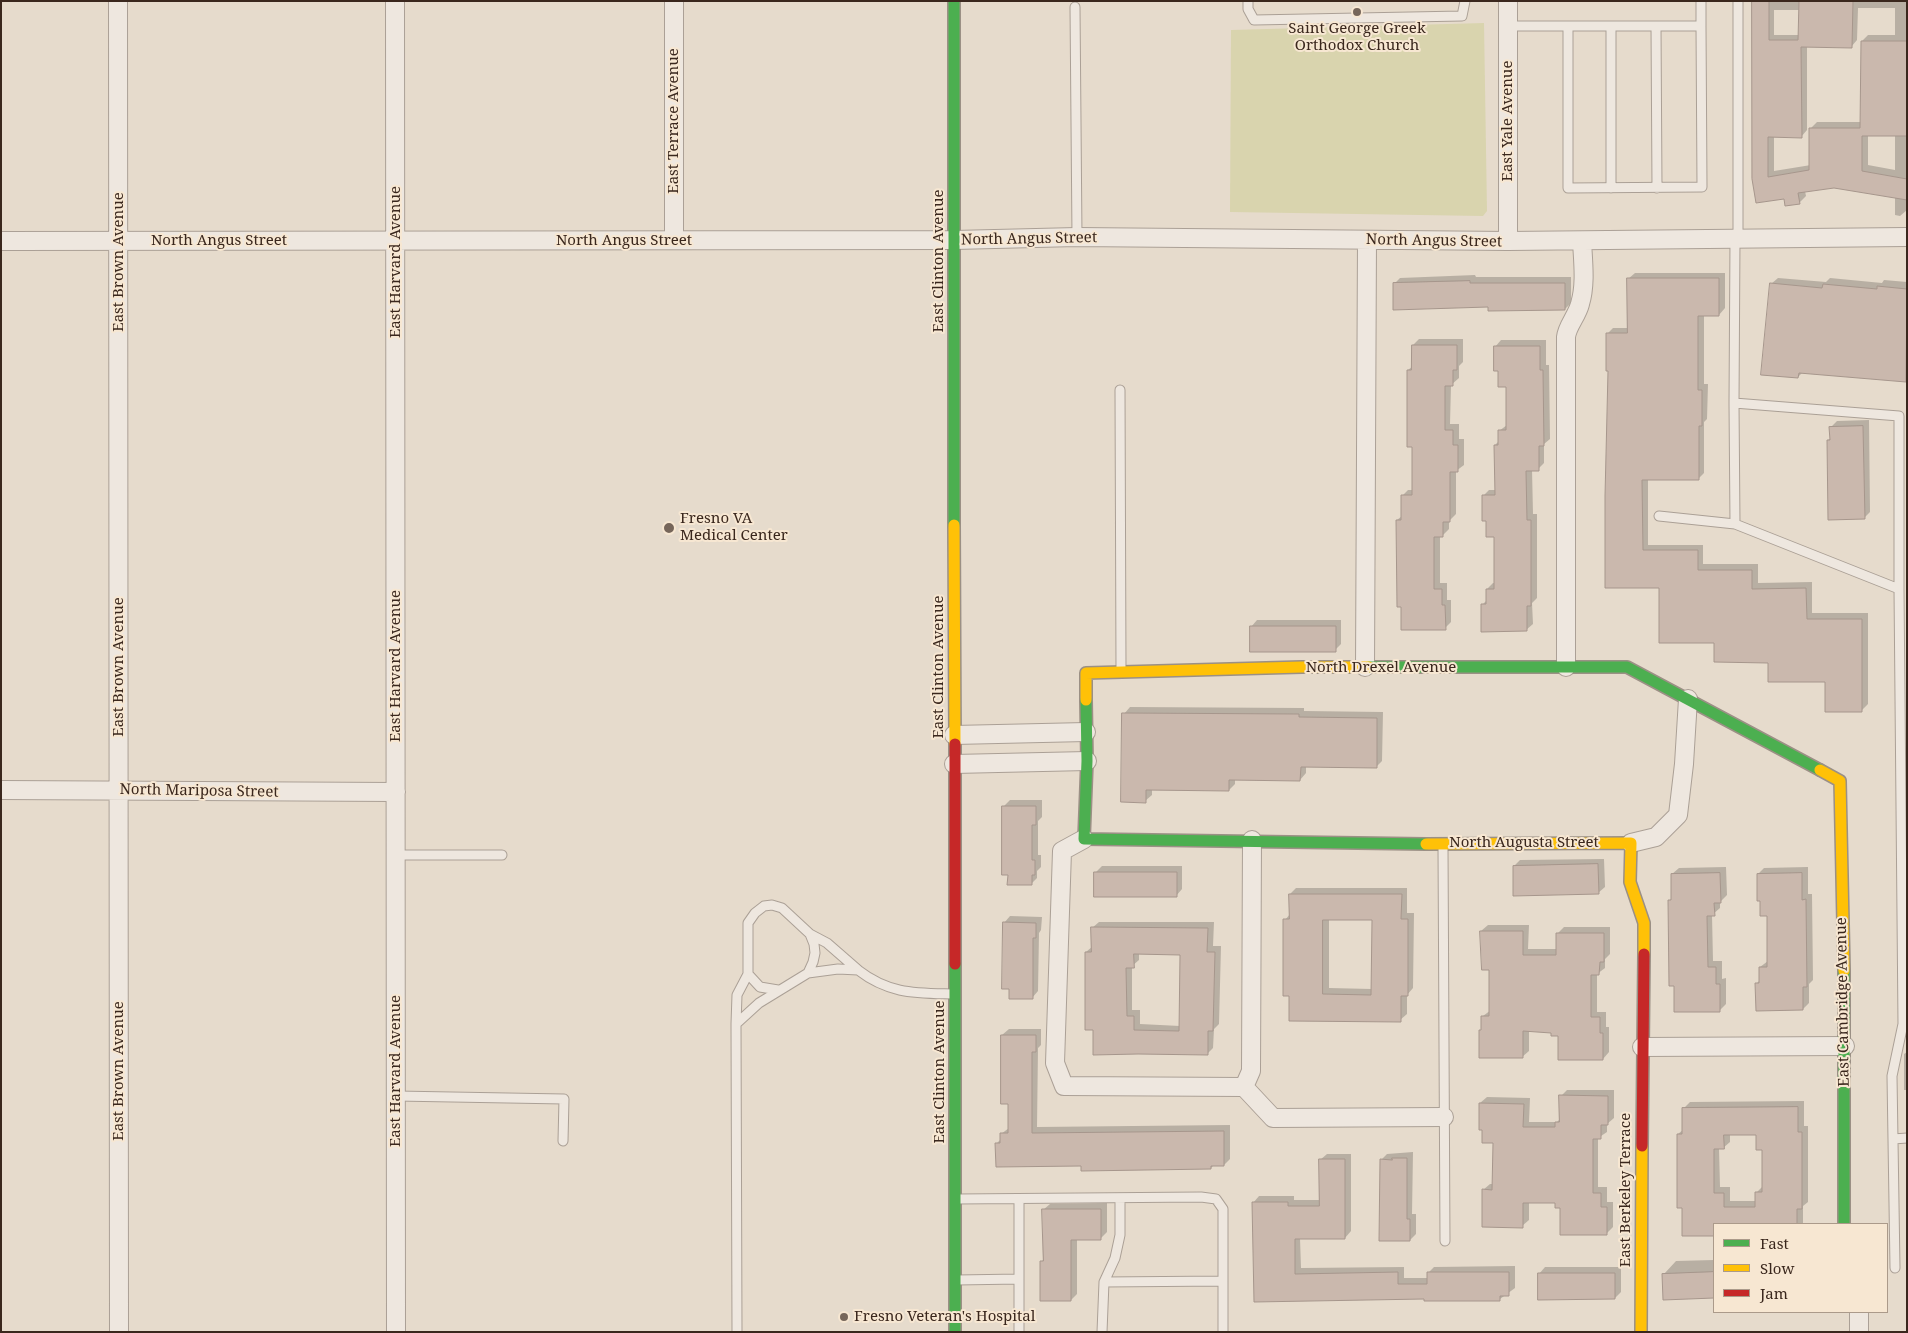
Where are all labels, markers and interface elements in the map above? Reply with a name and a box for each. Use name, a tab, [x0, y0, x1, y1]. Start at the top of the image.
marker: Saint George Greek Orthodox Church	[1351, 6, 1363, 18]
place label: Saint George Greek Orthodox Church	[1288, 20, 1426, 55]
street label: East Terrace Avenue	[665, 48, 683, 194]
street label: East Yale Avenue	[1499, 61, 1517, 181]
street label: East Harvard Avenue	[387, 186, 405, 338]
street label: East Clinton Avenue	[930, 189, 948, 333]
street label: East Brown Avenue	[110, 192, 128, 332]
street label: North Angus Street	[961, 229, 1097, 249]
street label: North Angus Street	[1366, 231, 1502, 251]
street label: North Angus Street	[151, 232, 287, 250]
street label: North Angus Street	[556, 232, 692, 250]
place label: Fresno VA Medical Center	[680, 510, 788, 545]
marker: Fresno VA Medical Center	[662, 521, 676, 535]
street label: East Harvard Avenue	[387, 590, 405, 742]
street label: East Clinton Avenue	[930, 595, 948, 739]
street label: East Brown Avenue	[110, 597, 128, 737]
street label: North Drexel Avenue	[1306, 659, 1456, 677]
street label: North Mariposa Street	[119, 781, 279, 801]
street label: North Augusta Street	[1449, 834, 1599, 852]
street label: East Cambridge Avenue	[1833, 917, 1853, 1087]
street label: East Harvard Avenue	[387, 995, 405, 1147]
street label: East Clinton Avenue	[931, 1000, 949, 1144]
street label: East Brown Avenue	[110, 1001, 128, 1141]
street label: East Berkeley Terrace	[1617, 1113, 1635, 1267]
legend	[1713, 1223, 1888, 1313]
text: Fast	[1760, 1233, 1789, 1253]
text: Slow	[1760, 1258, 1794, 1278]
text: Jam	[1760, 1283, 1788, 1303]
place label: Fresno Veteran's Hospital	[854, 1308, 1035, 1326]
marker: Fresno Veteran's Hospital	[838, 1311, 850, 1323]

